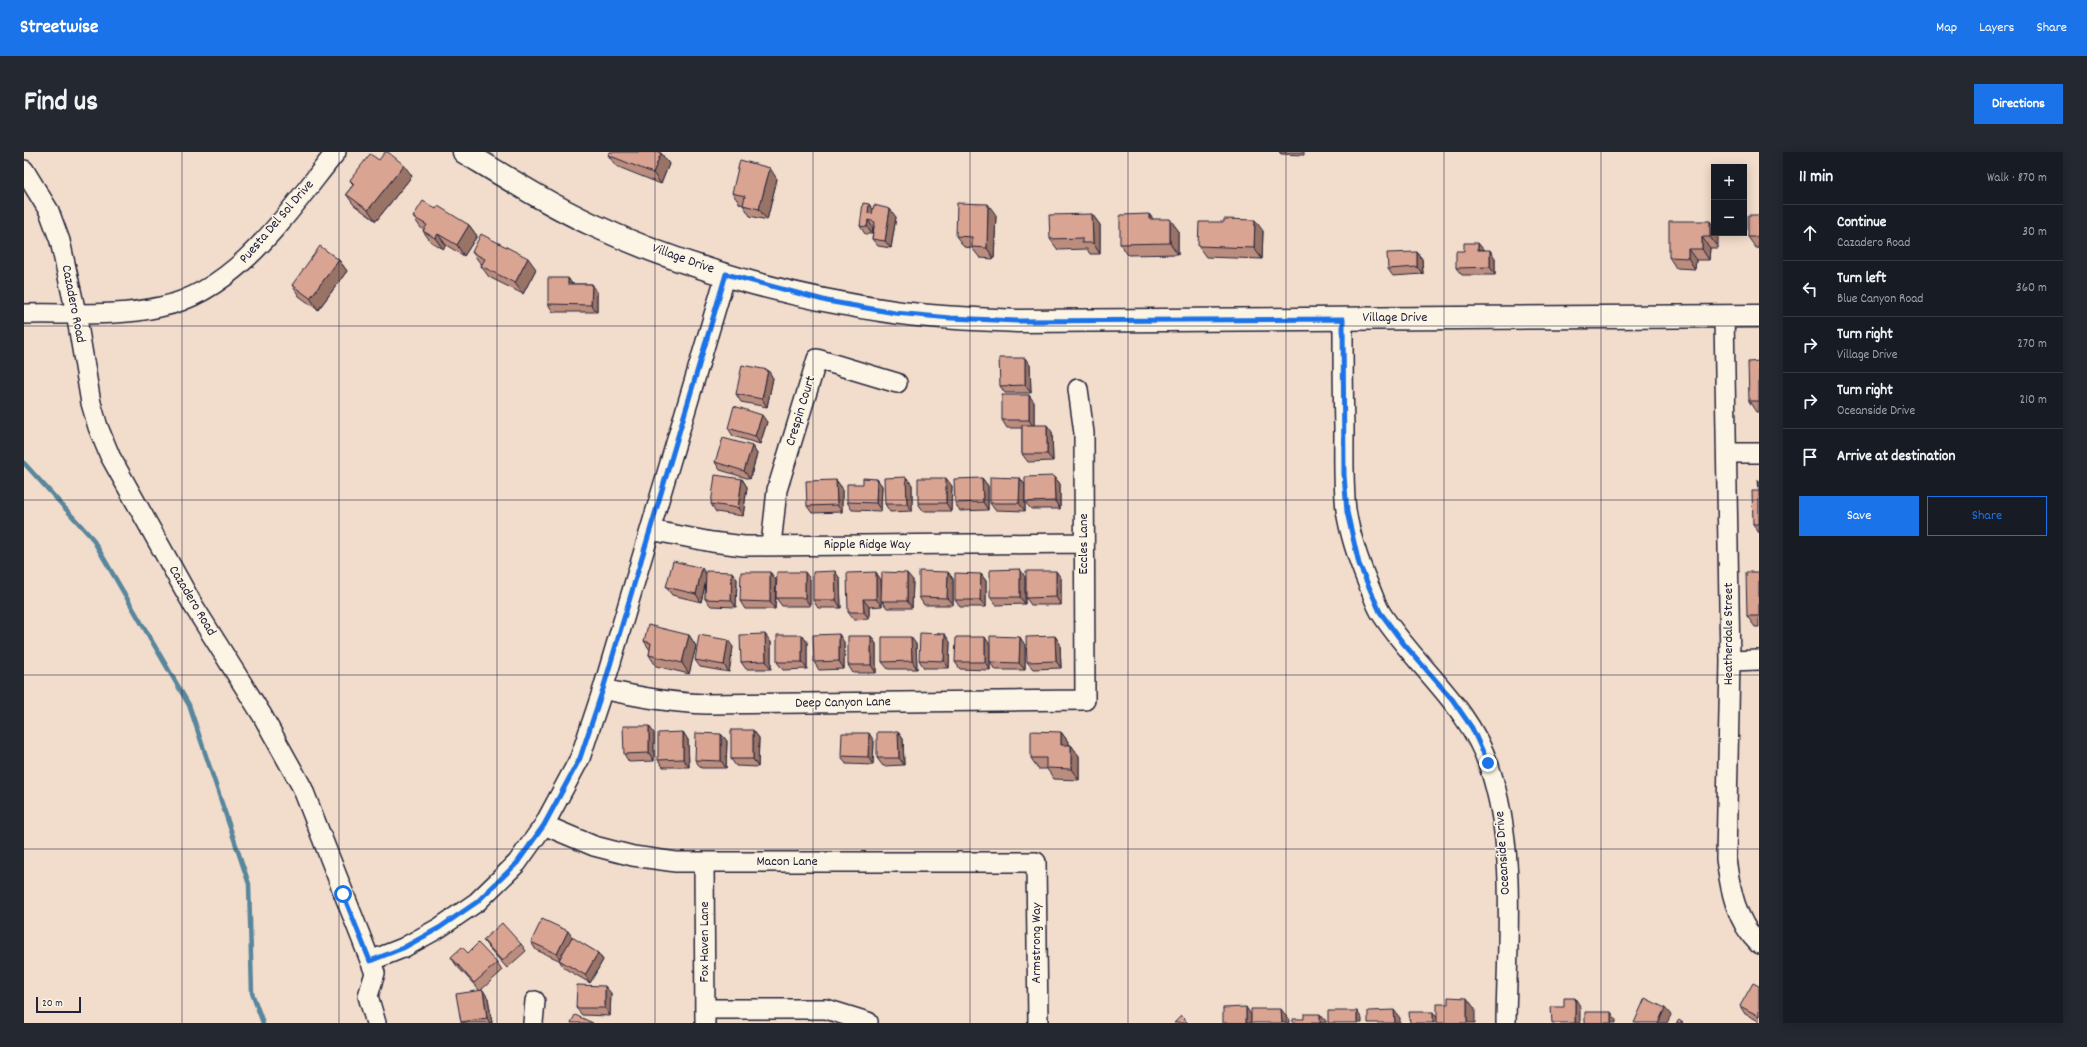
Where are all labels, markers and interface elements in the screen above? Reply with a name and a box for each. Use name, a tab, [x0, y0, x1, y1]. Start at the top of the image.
text: Streetwise	[20, 15, 98, 42]
text: Map	[1936, 18, 1957, 38]
text: Layers	[1979, 18, 2014, 38]
text: Share	[2036, 18, 2067, 38]
text: Find us	[24, 84, 98, 124]
button: Directions	[1974, 84, 2063, 124]
map controls	[1711, 164, 1747, 236]
button: +	[1711, 164, 1747, 200]
text: 11 min	[1799, 166, 1833, 190]
text: Walk · 870 m	[1987, 169, 2047, 188]
street label: Puesta Del Sol Drive	[235, 176, 319, 268]
button: −	[1711, 200, 1747, 236]
text: Continue	[1837, 212, 1886, 234]
icon: ahead	[1799, 222, 1821, 244]
text: 30 m	[2022, 223, 2047, 242]
text: Cazadero Road	[1837, 234, 1910, 253]
street label: Village Drive	[649, 238, 717, 280]
street label: Cazadero Road	[56, 263, 90, 345]
text: Turn left	[1837, 268, 1886, 290]
icon: left	[1799, 278, 1821, 300]
text: 360 m	[2016, 279, 2047, 298]
text: Blue Canyon Road	[1837, 290, 1923, 309]
street label: Village Drive	[1362, 308, 1428, 328]
text: Turn right	[1837, 324, 1893, 346]
icon: right	[1799, 334, 1821, 356]
text: 270 m	[2017, 335, 2047, 354]
text: Village Drive	[1837, 346, 1897, 365]
street label: Crespin Court	[781, 373, 821, 449]
text: Turn right	[1837, 380, 1893, 402]
icon: right	[1799, 390, 1821, 412]
text: 210 m	[2019, 391, 2047, 410]
text: Oceanside Drive	[1837, 402, 1915, 421]
icon: arrive	[1799, 446, 1821, 468]
text: Arrive at destination	[1837, 446, 1955, 468]
button: Save	[1799, 496, 1919, 536]
button: Share	[1927, 496, 2047, 536]
street label: Eccles Lane	[1074, 513, 1094, 575]
street label: Ripple Ridge Way	[824, 535, 911, 555]
street label: Cazadero Road	[163, 562, 221, 640]
street label: Heatherdale Street	[1719, 583, 1739, 685]
street label: Deep Canyon Lane	[795, 692, 891, 714]
route end	[1479, 754, 1497, 772]
street label: Oceanside Drive	[1490, 810, 1516, 896]
street label: Macon Lane	[756, 852, 818, 872]
route start	[334, 885, 352, 903]
street label: Fox Haven Lane	[695, 901, 715, 983]
street label: Armstrong Way	[1027, 902, 1047, 984]
scale bar	[36, 995, 81, 1014]
text: 20 m	[42, 996, 63, 1012]

